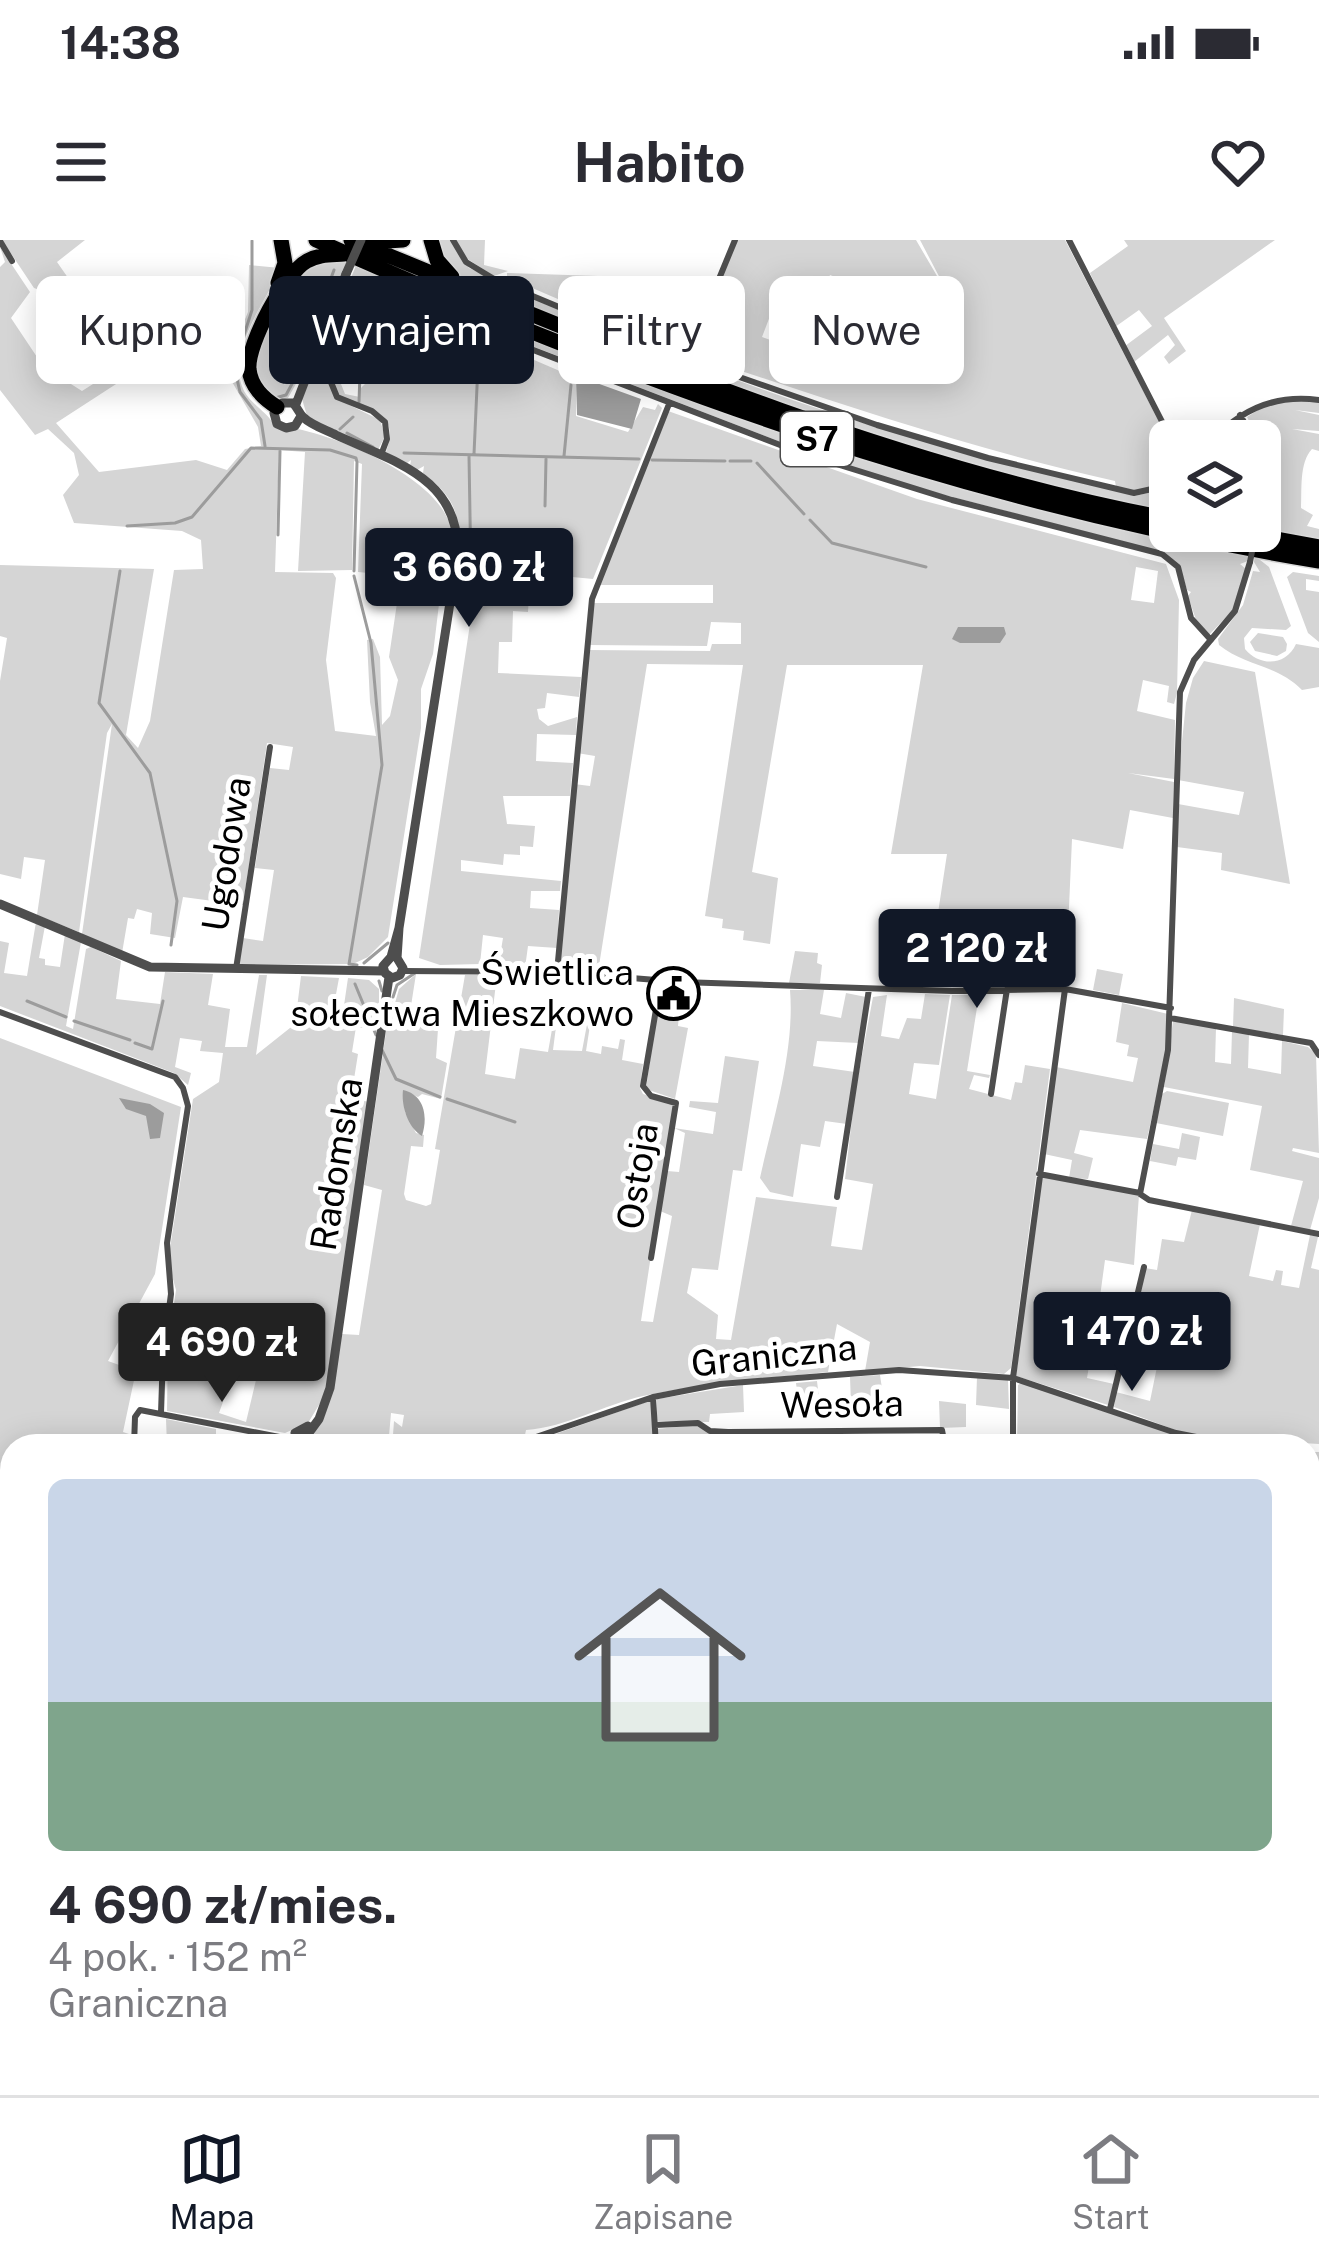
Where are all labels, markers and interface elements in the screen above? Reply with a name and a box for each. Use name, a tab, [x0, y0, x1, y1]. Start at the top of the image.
text: 14:38	[60, 16, 181, 69]
icon: menu	[48, 129, 114, 195]
icon: heart	[1205, 129, 1271, 195]
text: Habito	[573, 131, 746, 194]
chip: Kupno	[36, 276, 245, 384]
chip: Wynajem	[269, 276, 534, 384]
chip: Filtry	[558, 276, 745, 384]
chip: Nowe	[769, 276, 964, 384]
road number: S7	[781, 412, 853, 466]
map controls	[1149, 420, 1281, 552]
button: layers	[1149, 420, 1281, 552]
pin: 3 660 zł	[345, 528, 593, 630]
text: 3 660 zł	[392, 544, 546, 590]
street label: Ugodowa	[193, 774, 259, 934]
pin: 2 120 zł	[853, 909, 1101, 1011]
text: 2 120 zł	[906, 925, 1048, 971]
place label: Świetlica sołectwa Mieszkowo	[290, 951, 634, 1034]
public building icon: Świetlica sołectwa Mieszkowo	[645, 965, 701, 1021]
street label: Radomska	[302, 1075, 370, 1253]
street label: Ostoja	[608, 1120, 666, 1232]
pin: 1 470 zł	[1008, 1292, 1256, 1394]
pin: 4 690 zł	[98, 1303, 346, 1405]
text: 1 470 zł	[1061, 1308, 1203, 1354]
text: 4 690 zł	[145, 1319, 299, 1365]
street label: Graniczna	[689, 1325, 859, 1385]
street label: Wesoła	[780, 1382, 904, 1426]
icon: home	[552, 1557, 768, 1773]
text: 4 690 zł/mies.	[48, 1875, 397, 1934]
text: 4 pok. · 152 m²	[48, 1934, 307, 1980]
text: Graniczna	[48, 1980, 228, 2026]
tab: Mapa	[169, 2126, 254, 2236]
tab: Zapisane	[593, 2126, 733, 2236]
tab: Start	[1072, 2126, 1150, 2236]

